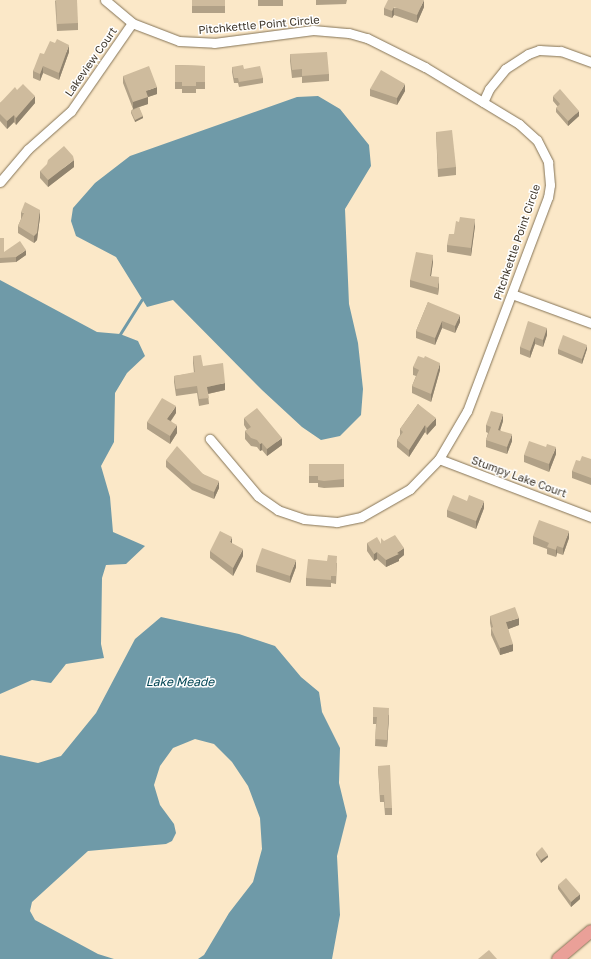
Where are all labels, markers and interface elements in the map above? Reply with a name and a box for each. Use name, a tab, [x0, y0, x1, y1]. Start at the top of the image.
street label: Pitchkettle Point Circle	[198, 13, 320, 37]
street label: Lakeview Court	[62, 25, 120, 99]
street label: Pitchkettle Point Circle	[491, 182, 543, 302]
street label: Stumpy Lake Court	[470, 454, 568, 500]
water label: Lake Meade	[146, 675, 214, 689]

